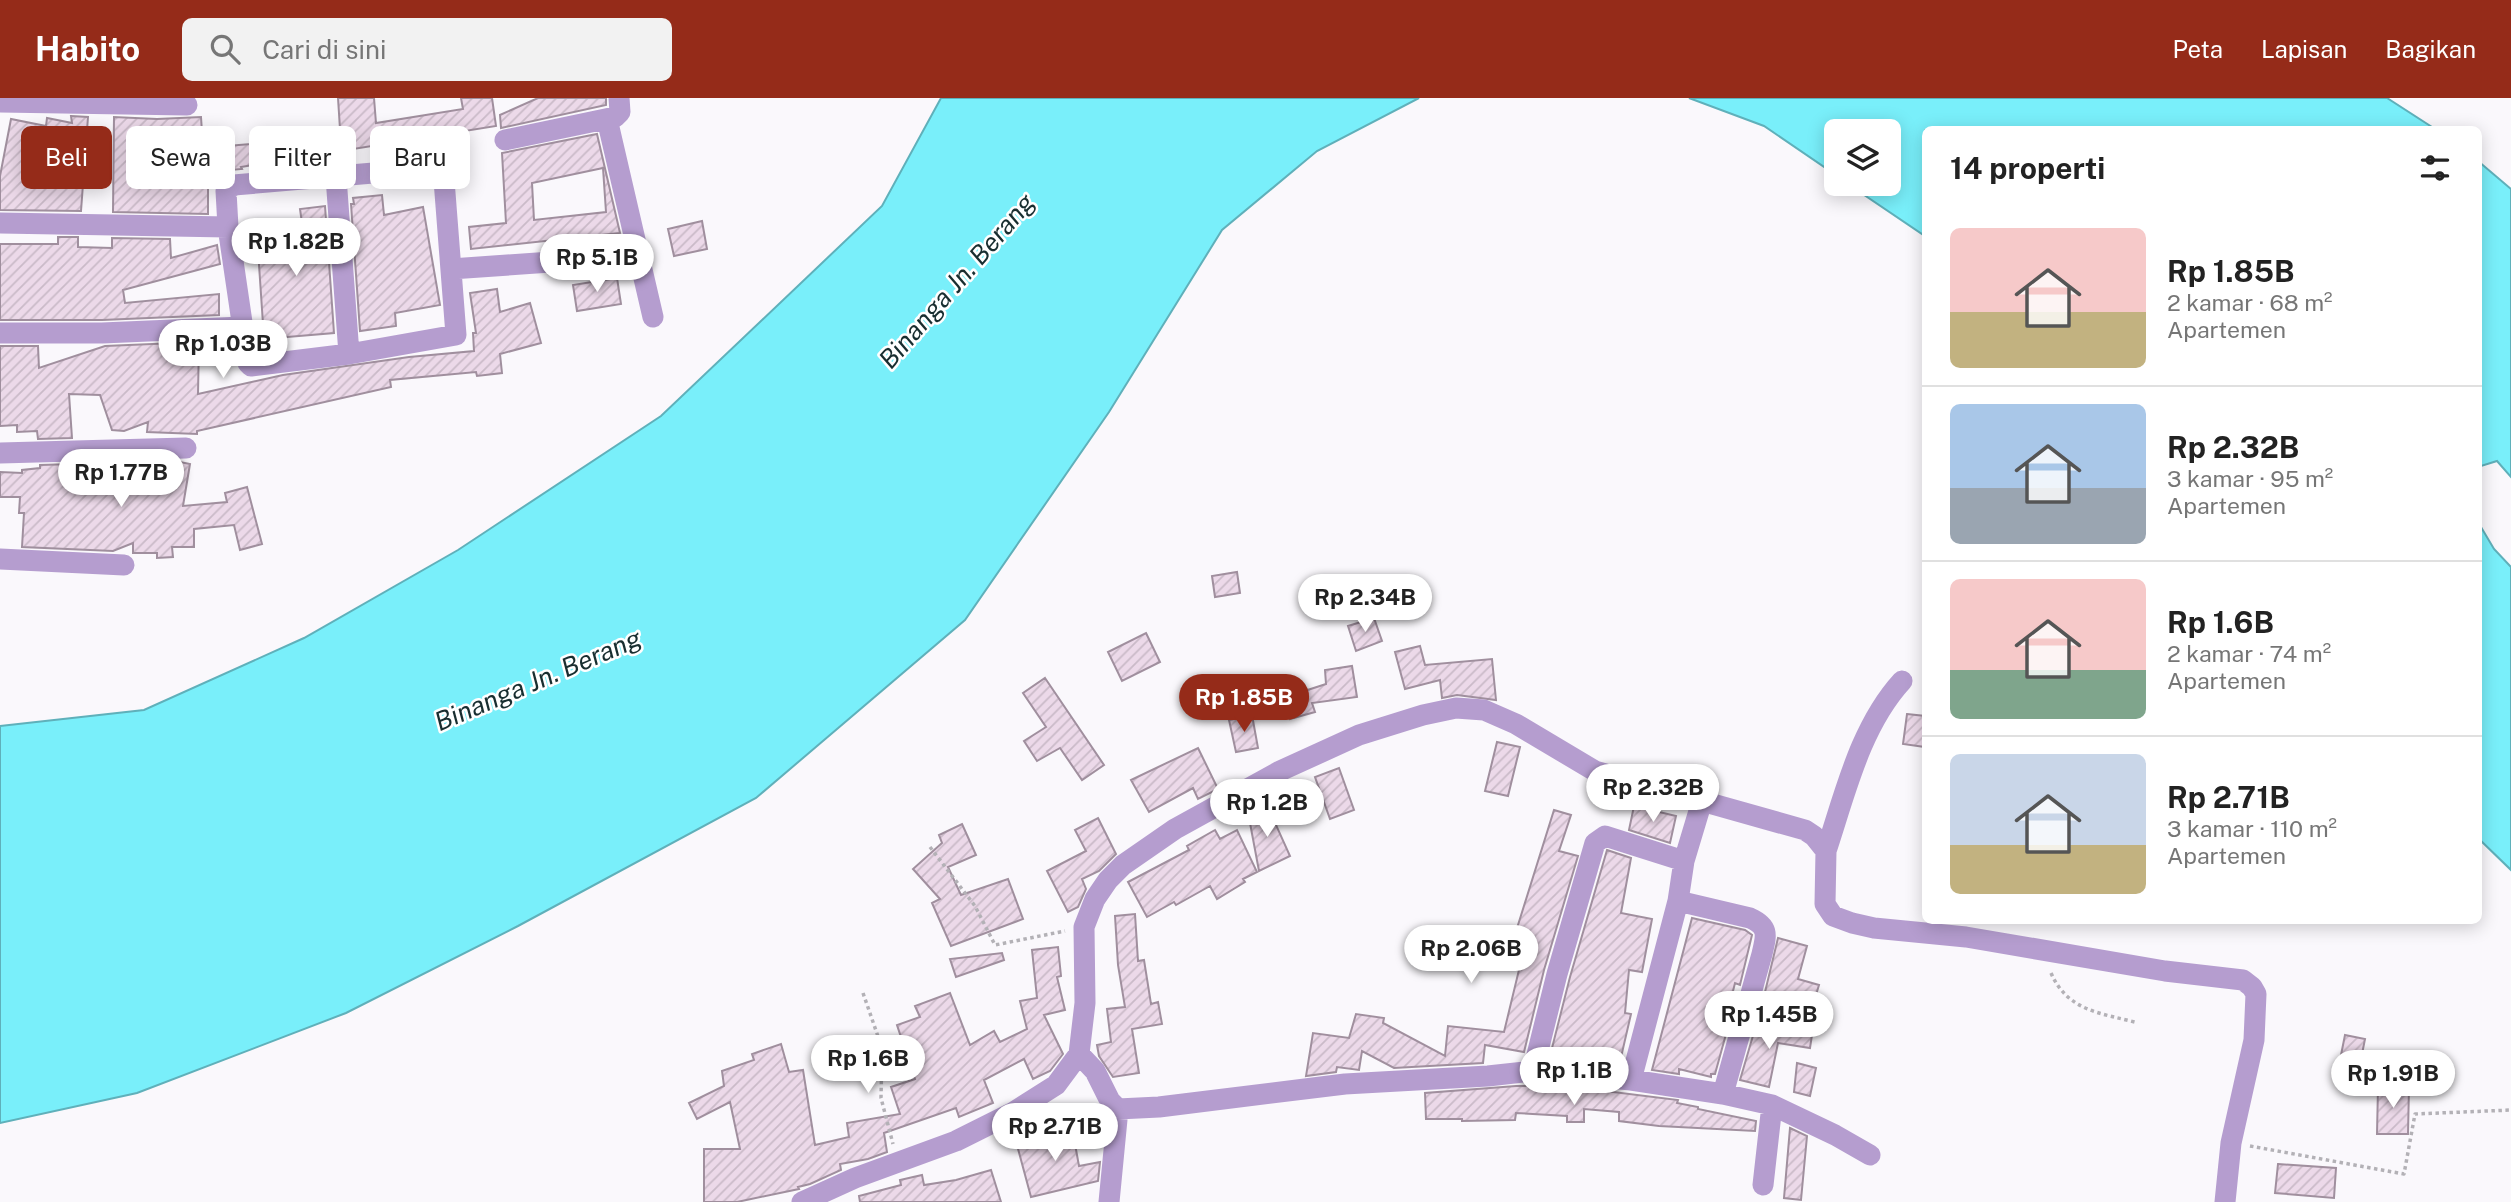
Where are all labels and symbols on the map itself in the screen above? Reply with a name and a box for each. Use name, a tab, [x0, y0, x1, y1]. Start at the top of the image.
water label: Binanga Jn. Berang	[872, 186, 1041, 375]
pin: Rp 1.82B	[224, 218, 368, 278]
pin: Rp 5.1B	[532, 234, 662, 294]
pin: Rp 1.03B	[151, 320, 295, 380]
pin: Rp 1.77B	[49, 450, 193, 509]
pin: Rp 2.34B	[1293, 574, 1437, 634]
water label: Binanga Jn. Berang	[430, 622, 646, 737]
pin: Rp 1.85B	[1172, 674, 1316, 734]
pin: Rp 2.32B	[1581, 764, 1725, 824]
pin: Rp 1.2B	[1202, 780, 1332, 839]
pin: Rp 2.06B	[1399, 926, 1543, 985]
pin: Rp 1.45B	[1697, 992, 1841, 1051]
pin: Rp 1.6B	[803, 1035, 933, 1095]
pin: Rp 1.1B	[1509, 1048, 1639, 1107]
pin: Rp 1.91B	[2321, 1051, 2465, 1110]
pin: Rp 2.71B	[983, 1104, 1127, 1163]

